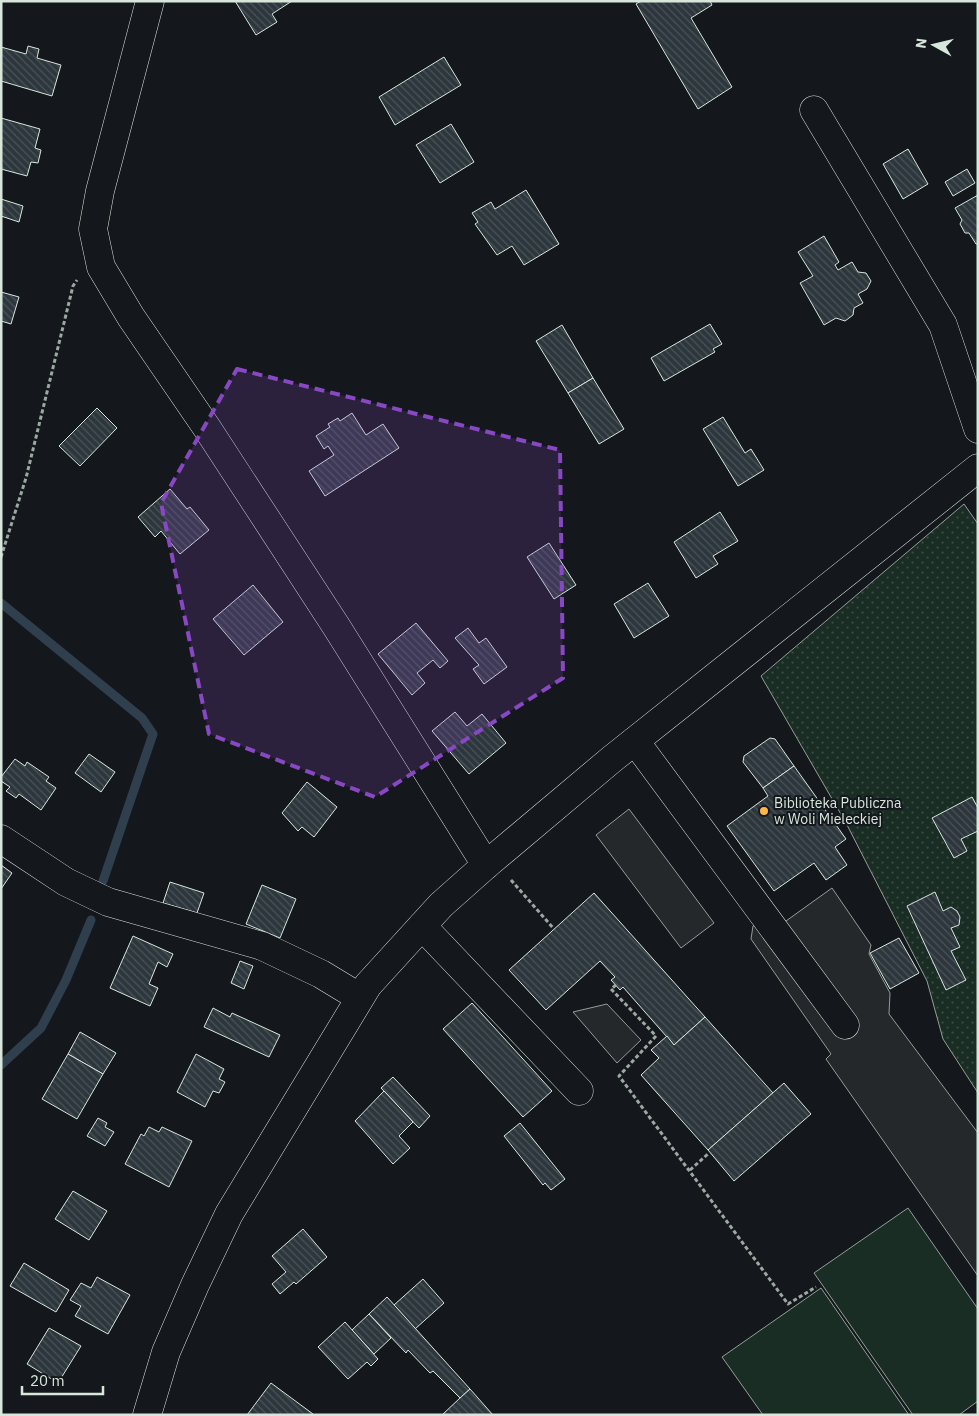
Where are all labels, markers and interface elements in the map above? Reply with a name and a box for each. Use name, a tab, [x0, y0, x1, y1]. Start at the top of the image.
north arrow	[909, 20, 959, 70]
text: N	[912, 37, 931, 49]
place label: Biblioteka Publiczna w Woli Mieleckiej	[774, 794, 902, 828]
marker: Biblioteka Publiczna w Woli Mieleckiej	[758, 805, 770, 817]
scale bar	[22, 1364, 104, 1396]
text: 20 m	[30, 1371, 65, 1390]

